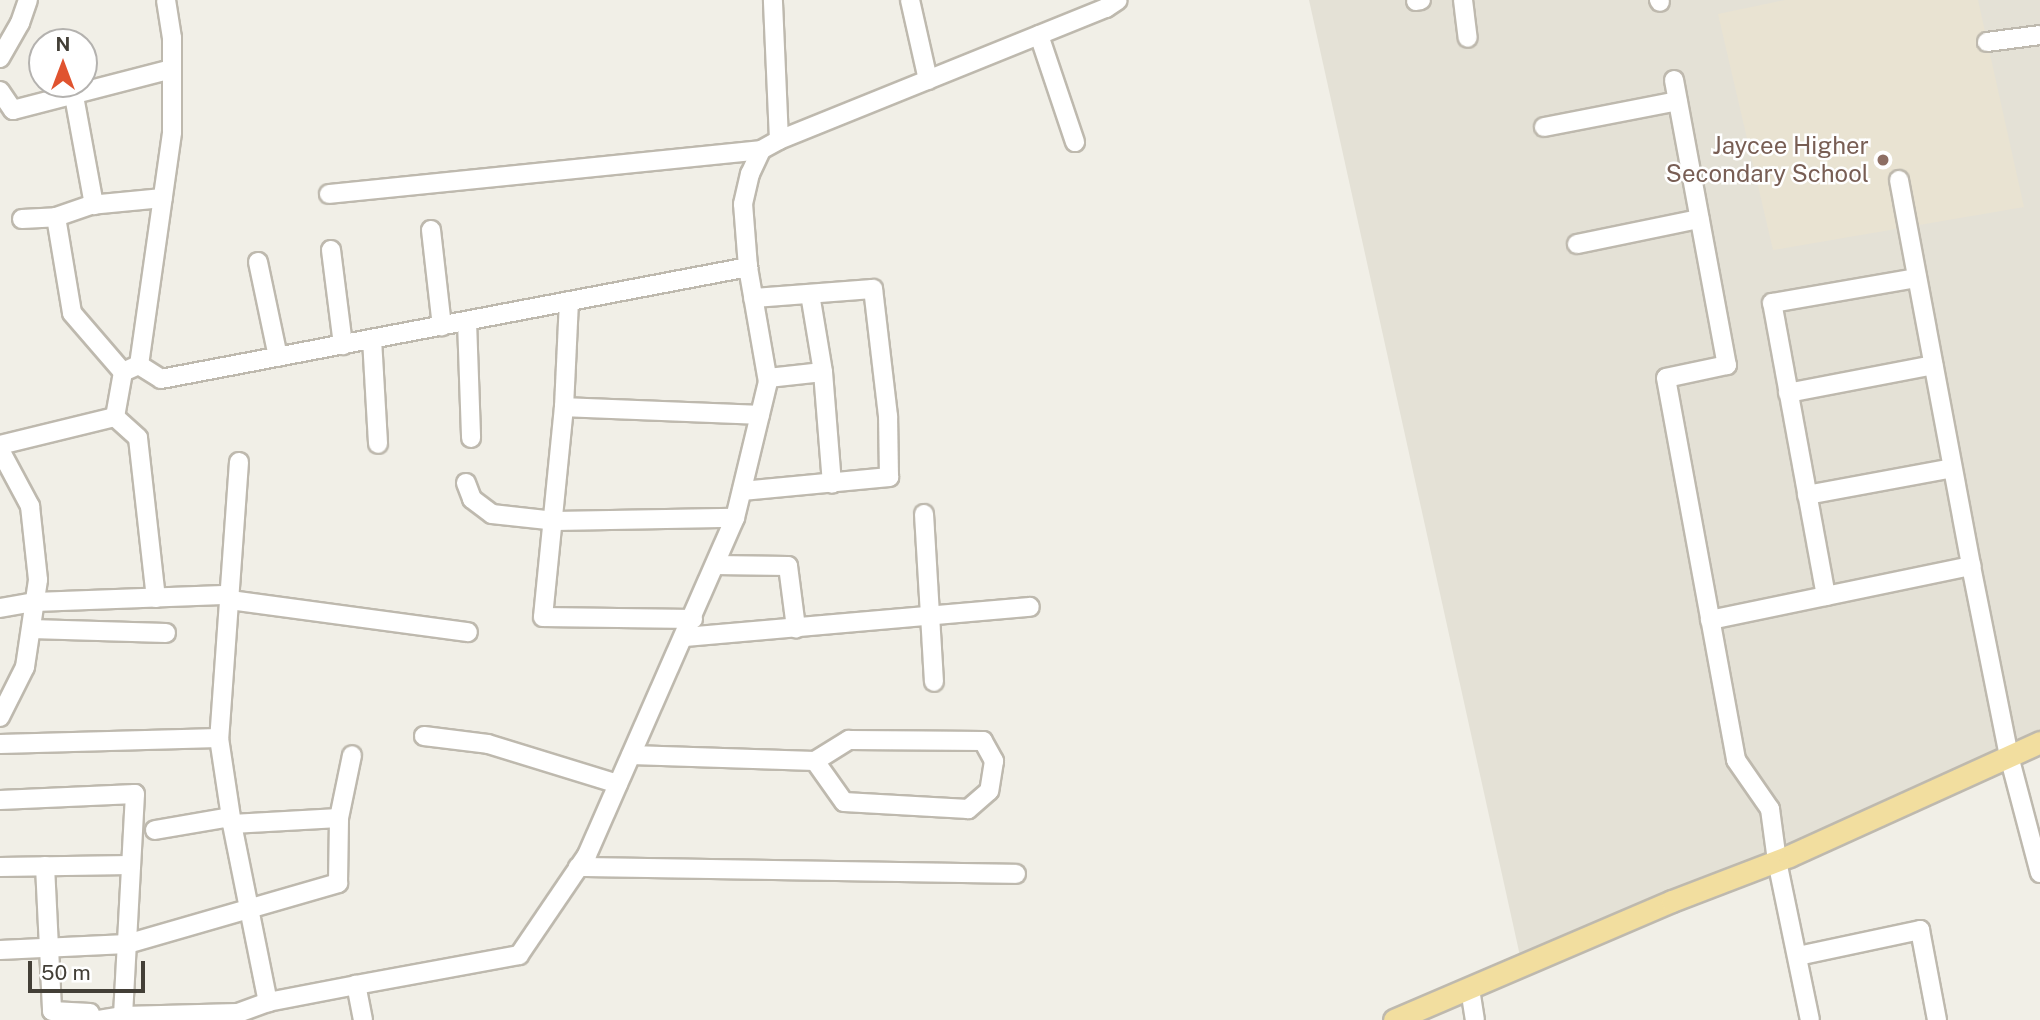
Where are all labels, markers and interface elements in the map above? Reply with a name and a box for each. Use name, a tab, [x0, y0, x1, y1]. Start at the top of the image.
north arrow	[28, 28, 98, 98]
text: N	[56, 33, 70, 55]
place label: Jaycee Higher Secondary School	[1666, 132, 1869, 188]
marker: Jaycee Higher Secondary School	[1875, 152, 1891, 168]
scale bar	[32, 946, 149, 990]
text: 50 m	[41, 960, 91, 985]

